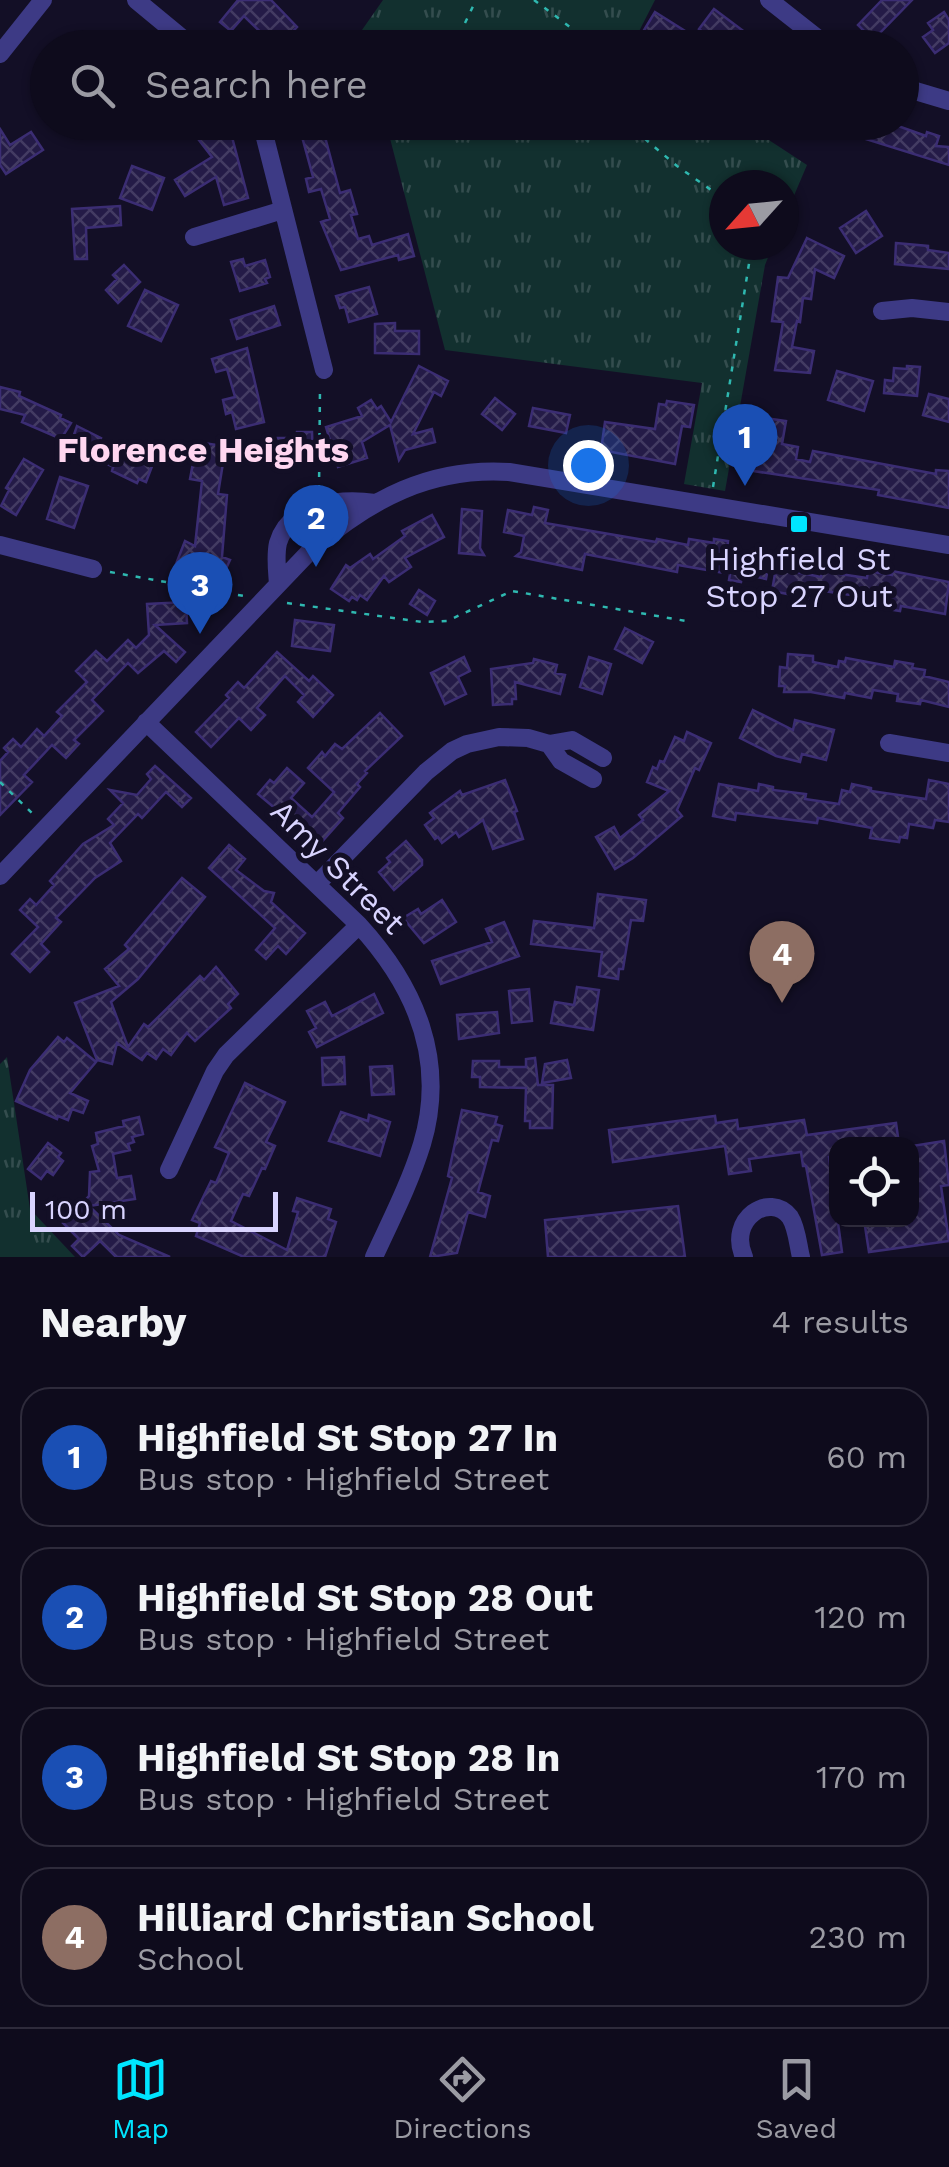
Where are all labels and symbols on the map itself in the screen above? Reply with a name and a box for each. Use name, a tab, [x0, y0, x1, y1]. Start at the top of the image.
north arrow	[709, 170, 799, 260]
pin: 1	[712, 404, 778, 486]
district label: Florence Heights	[57, 429, 349, 471]
your location	[563, 440, 614, 491]
pin: 2	[284, 484, 348, 567]
marker: Highfield St Stop 27 Out	[788, 513, 810, 535]
place label: Highfield St Stop 27 Out	[705, 540, 893, 615]
pin: 3	[168, 552, 232, 634]
street label: Amy Street	[263, 792, 413, 942]
pin: 4	[750, 920, 814, 1003]
scale bar	[30, 1187, 278, 1232]

